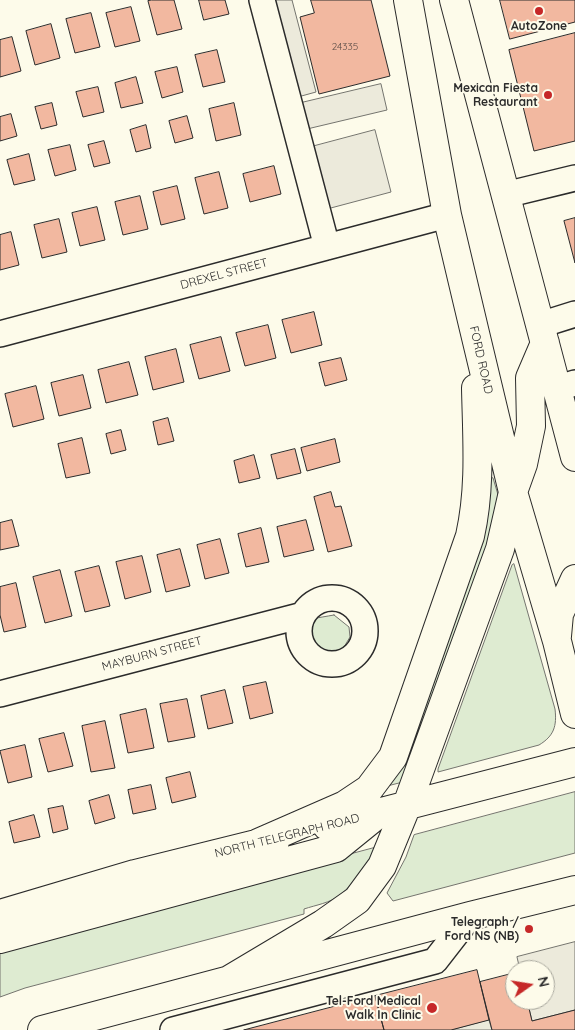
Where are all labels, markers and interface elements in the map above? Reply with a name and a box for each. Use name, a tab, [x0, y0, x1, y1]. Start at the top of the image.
marker: AutoZone	[533, 5, 545, 17]
place label: AutoZone	[511, 19, 567, 33]
house number: 24335	[332, 41, 358, 53]
place label: Mexican Fiesta Restaurant	[453, 81, 538, 109]
marker: Mexican Fiesta Restaurant	[542, 89, 554, 101]
street label: DREXEL STREET	[179, 255, 269, 293]
street label: FORD ROAD	[466, 325, 496, 395]
street label: MAYBURN STREET	[100, 634, 204, 674]
street label: NORTH TELEGRAPH ROAD	[213, 811, 361, 861]
place label: Telegraph / Ford NS (NB)	[445, 915, 519, 943]
marker: Telegraph / Ford NS (NB)	[523, 923, 535, 935]
north arrow	[505, 960, 555, 1010]
text: N	[534, 975, 554, 989]
place label: Tel-Ford Medical Walk In Clinic	[326, 994, 421, 1022]
marker: Tel-Ford Medical Walk In Clinic	[425, 1001, 439, 1015]

